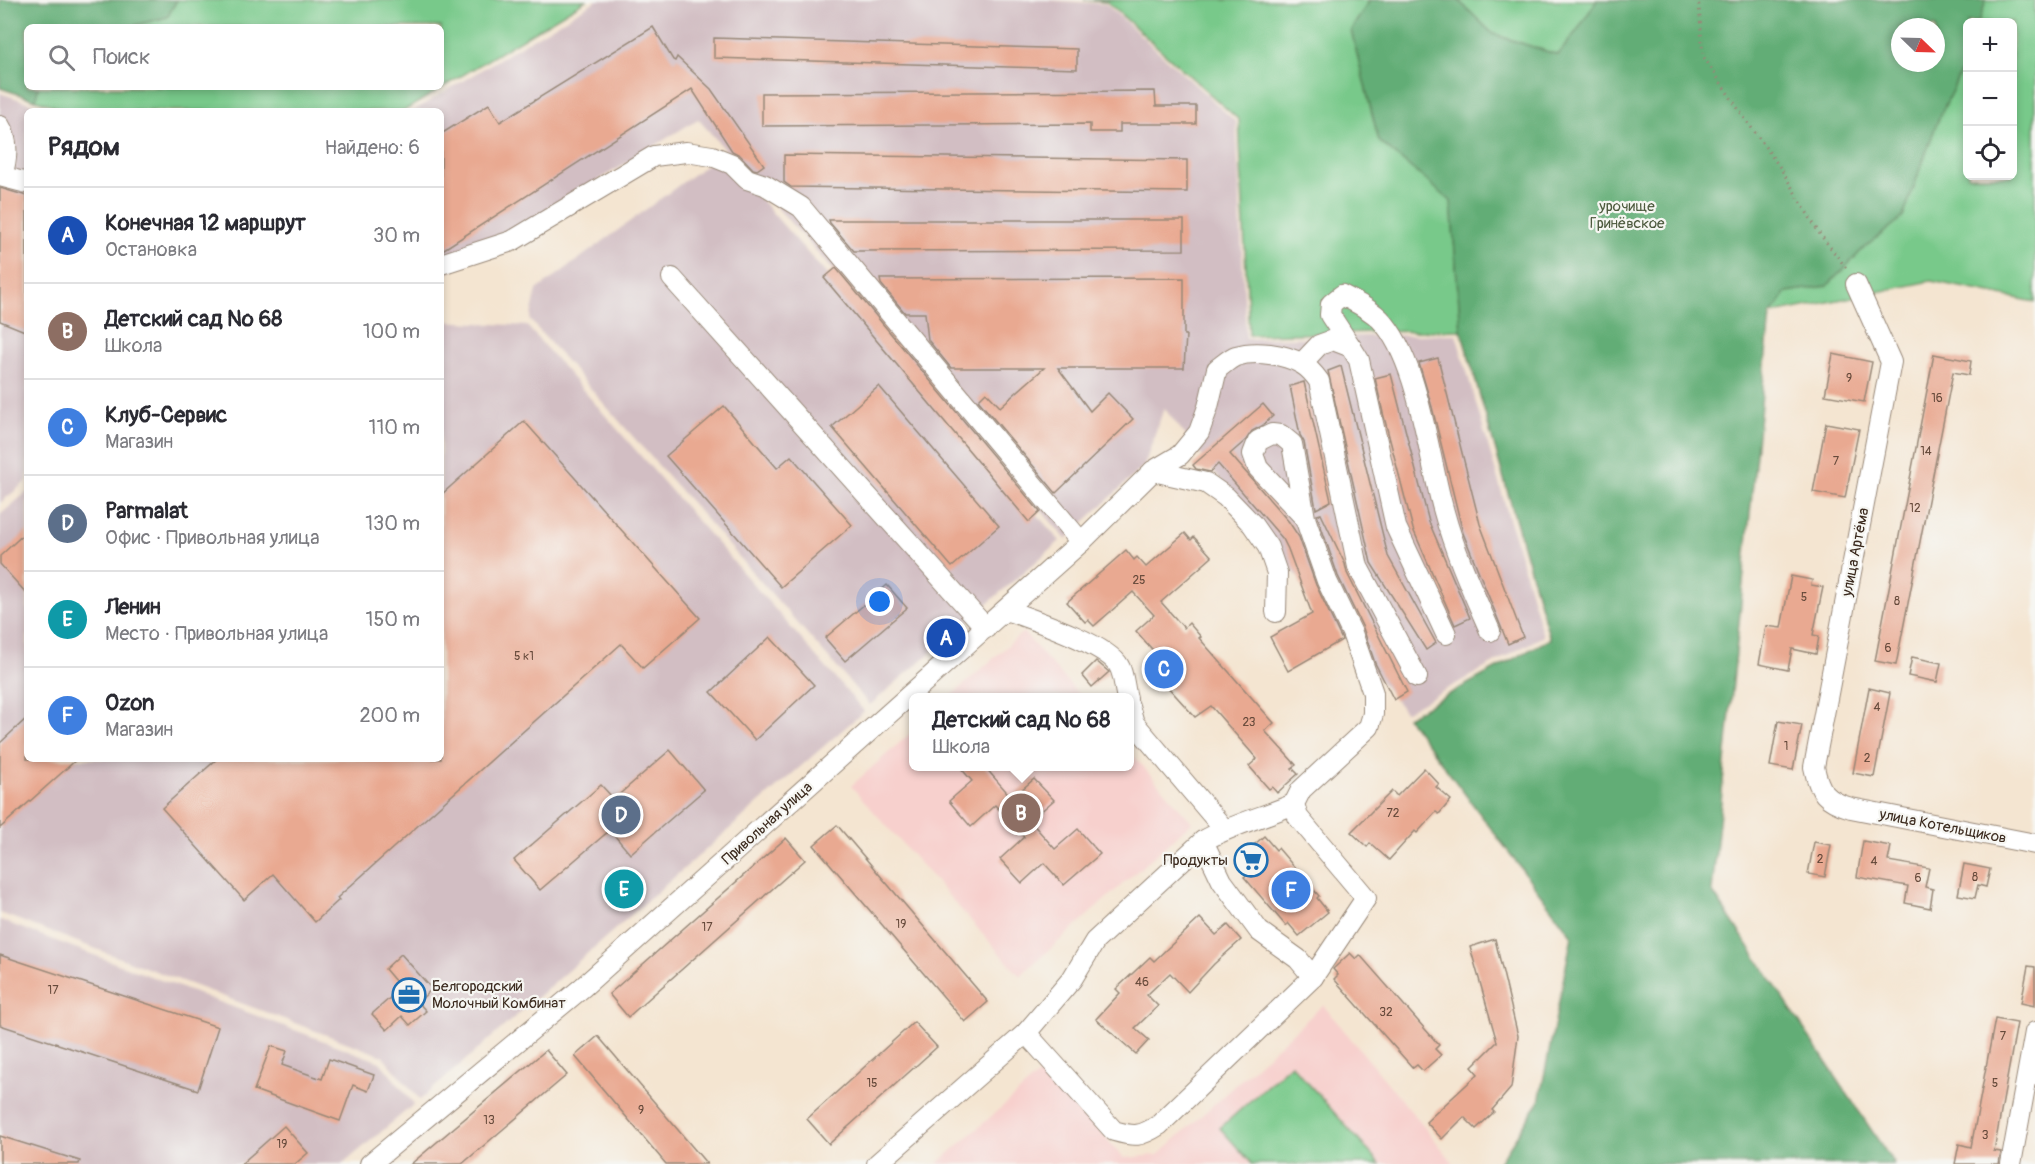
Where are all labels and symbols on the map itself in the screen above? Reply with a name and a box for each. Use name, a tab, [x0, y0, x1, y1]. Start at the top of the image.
north arrow	[1891, 18, 1945, 72]
park label: урочище Гринёвское	[1590, 197, 1665, 233]
house number: 9	[1846, 371, 1852, 386]
house number: 16	[1931, 391, 1943, 406]
house number: 14	[1920, 444, 1932, 459]
house number: 7	[1833, 454, 1840, 469]
house number: 12	[1909, 501, 1921, 516]
street label: улица Артёма	[1837, 506, 1873, 599]
house number: 25	[1132, 573, 1146, 588]
your location	[865, 587, 894, 616]
house number: 5	[1801, 590, 1807, 605]
house number: 8	[1894, 594, 1900, 609]
pin: A	[926, 616, 966, 660]
house number: 6	[1885, 641, 1892, 656]
pin: C	[1144, 646, 1184, 692]
house number: 5 к1	[514, 649, 534, 664]
house number: 4	[1874, 700, 1881, 715]
house number: 23	[1242, 715, 1256, 730]
house number: 1	[1784, 739, 1788, 754]
house number: 2	[1864, 751, 1871, 766]
street label: Привольная улица	[718, 778, 816, 869]
pin: B	[1002, 790, 1040, 836]
pin: D	[602, 792, 640, 838]
street label: улица Котельщиков	[1877, 805, 2008, 848]
house number: 72	[1386, 806, 1400, 821]
supermarket icon: Продукты	[1233, 842, 1269, 878]
place label: Продукты	[1164, 851, 1228, 870]
house number: 2	[1817, 852, 1824, 867]
house number: 4	[1871, 854, 1878, 869]
pin: E	[604, 866, 644, 912]
pin: F	[1272, 868, 1310, 912]
house number: 8	[1972, 870, 1978, 885]
house number: 6	[1915, 871, 1922, 886]
house number: 19	[896, 917, 906, 932]
house number: 17	[701, 920, 713, 935]
house number: 46	[1135, 975, 1149, 990]
office icon: Белгородский Молочный Комбинат	[391, 977, 427, 1013]
place label: Белгородский Молочный Комбинат	[432, 977, 566, 1013]
house number: 17	[47, 983, 59, 998]
house number: 32	[1379, 1005, 1393, 1020]
house number: 7	[2000, 1029, 2007, 1044]
house number: 15	[866, 1076, 878, 1091]
house number: 5	[1992, 1076, 1998, 1091]
house number: 9	[638, 1103, 644, 1118]
house number: 13	[483, 1113, 495, 1128]
house number: 3	[1982, 1128, 1989, 1143]
house number: 19	[277, 1137, 287, 1152]

